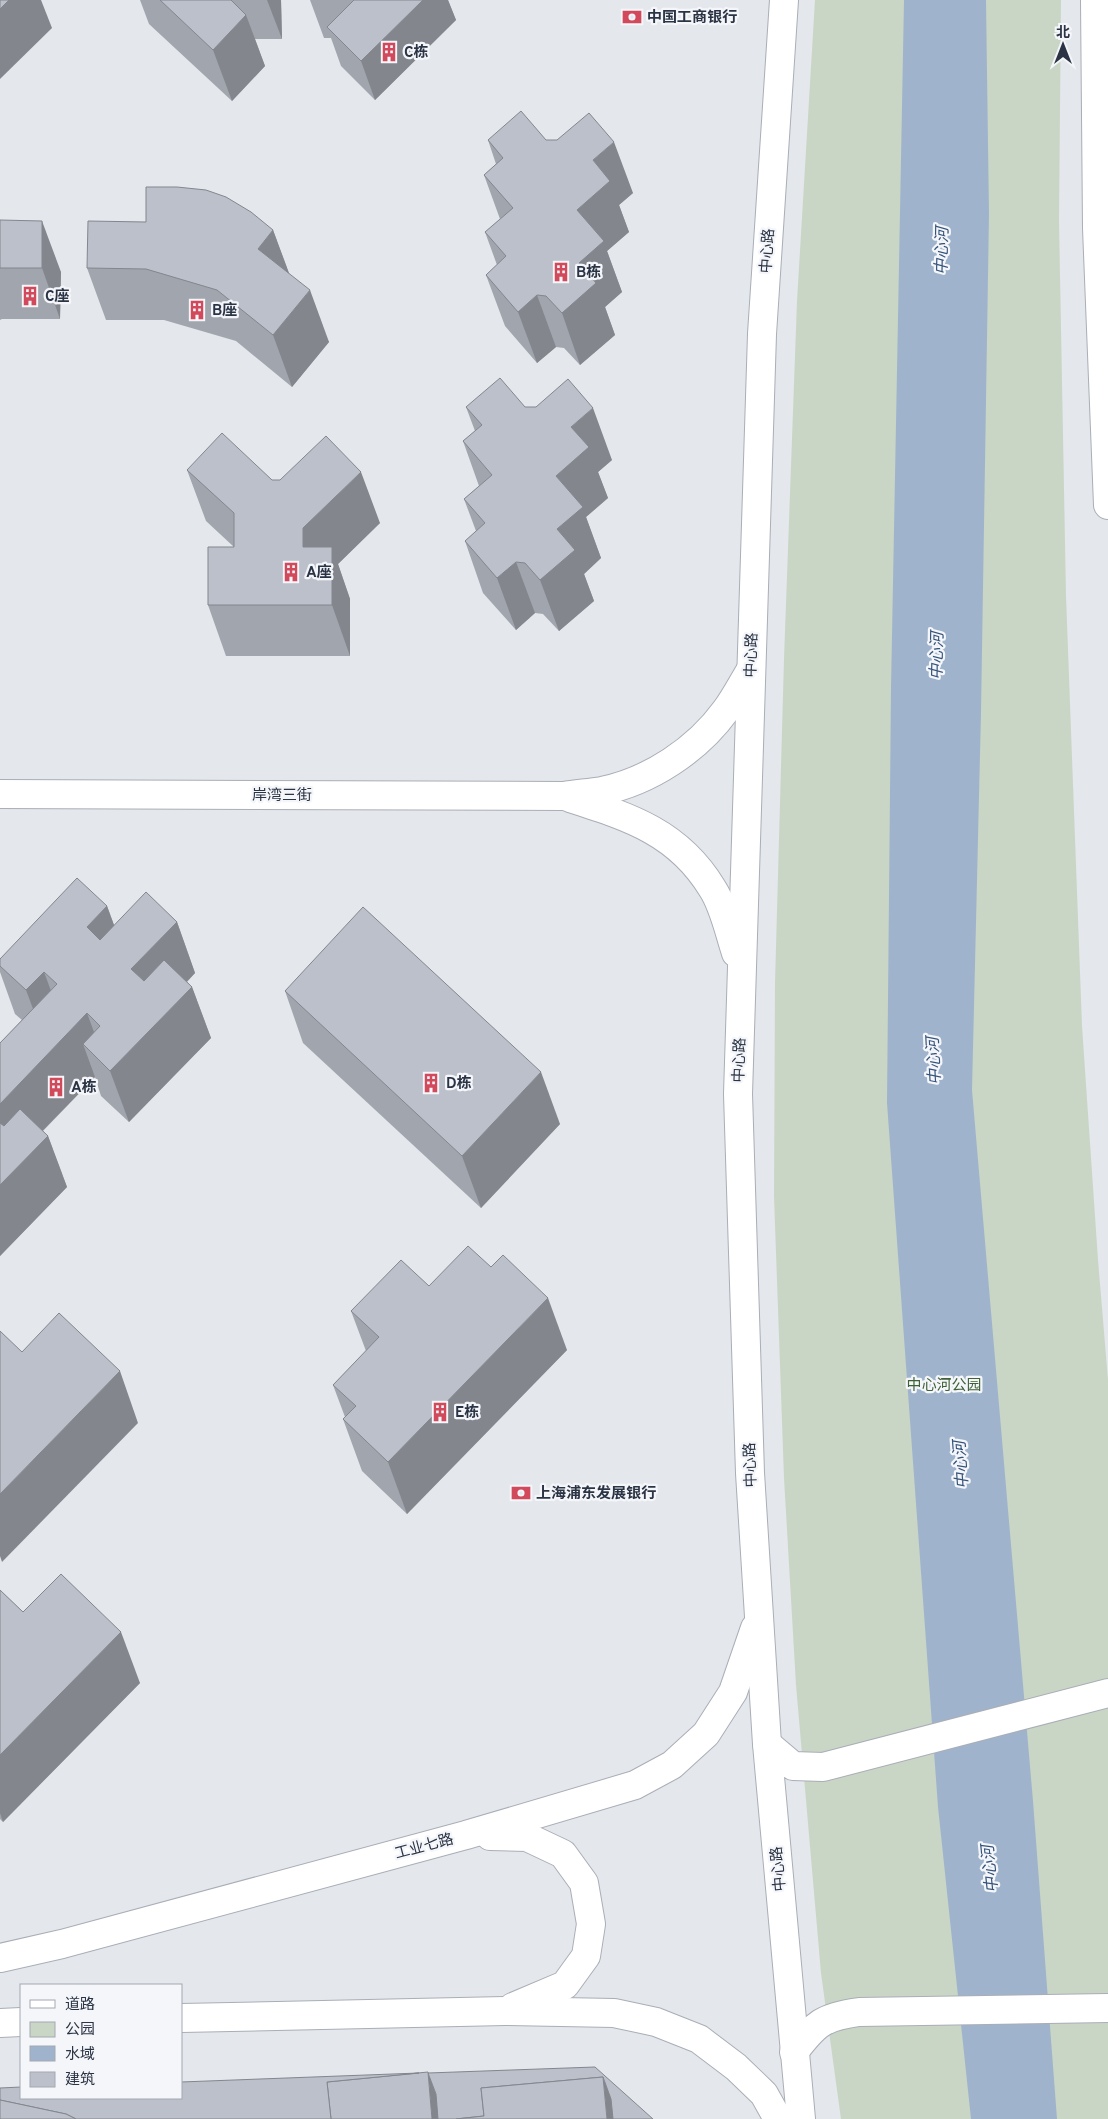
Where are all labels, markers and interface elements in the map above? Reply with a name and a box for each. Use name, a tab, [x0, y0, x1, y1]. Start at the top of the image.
bank icon: 中国工商银行	[621, 6, 643, 28]
place label: 中国工商银行	[647, 9, 737, 28]
north arrow	[1038, 20, 1088, 70]
text: 北	[1056, 25, 1070, 42]
building icon: C栋	[378, 41, 400, 63]
place label: C栋	[404, 43, 429, 63]
water label: 中心河	[933, 224, 953, 275]
street label: 中心路	[757, 228, 780, 274]
building icon: B栋	[550, 261, 572, 283]
place label: B栋	[576, 263, 601, 283]
building icon: C座	[19, 285, 41, 307]
place label: C座	[45, 287, 70, 307]
building icon: B座	[186, 299, 208, 321]
place label: B座	[212, 301, 237, 321]
building icon: A座	[280, 561, 302, 583]
place label: A座	[306, 563, 332, 583]
water label: 中心河	[928, 629, 948, 680]
street label: 中心路	[742, 632, 763, 678]
street label: 岸湾三街	[252, 787, 312, 806]
water label: 中心河	[924, 1033, 946, 1085]
street label: 中心路	[730, 1037, 751, 1083]
building icon: D栋	[420, 1072, 442, 1094]
place label: D栋	[446, 1074, 472, 1094]
building icon: A栋	[45, 1076, 67, 1098]
place label: A栋	[71, 1078, 97, 1098]
park label: 中心河公园	[906, 1377, 982, 1396]
building icon: E栋	[429, 1401, 451, 1423]
place label: E栋	[455, 1403, 479, 1423]
water label: 中心河	[950, 1437, 974, 1490]
street label: 中心路	[741, 1442, 762, 1488]
bank icon: 上海浦东发展银行	[510, 1482, 532, 1504]
place label: 上海浦东发展银行	[536, 1484, 656, 1504]
street label: 工业七路	[393, 1831, 456, 1864]
water label: 中心河	[978, 1841, 1003, 1894]
street label: 中心路	[768, 1846, 791, 1892]
legend	[20, 1984, 182, 2099]
text: 道路	[65, 1996, 95, 2015]
text: 公园	[65, 2021, 95, 2040]
text: 水域	[65, 2046, 95, 2065]
text: 建筑	[65, 2071, 95, 2090]

